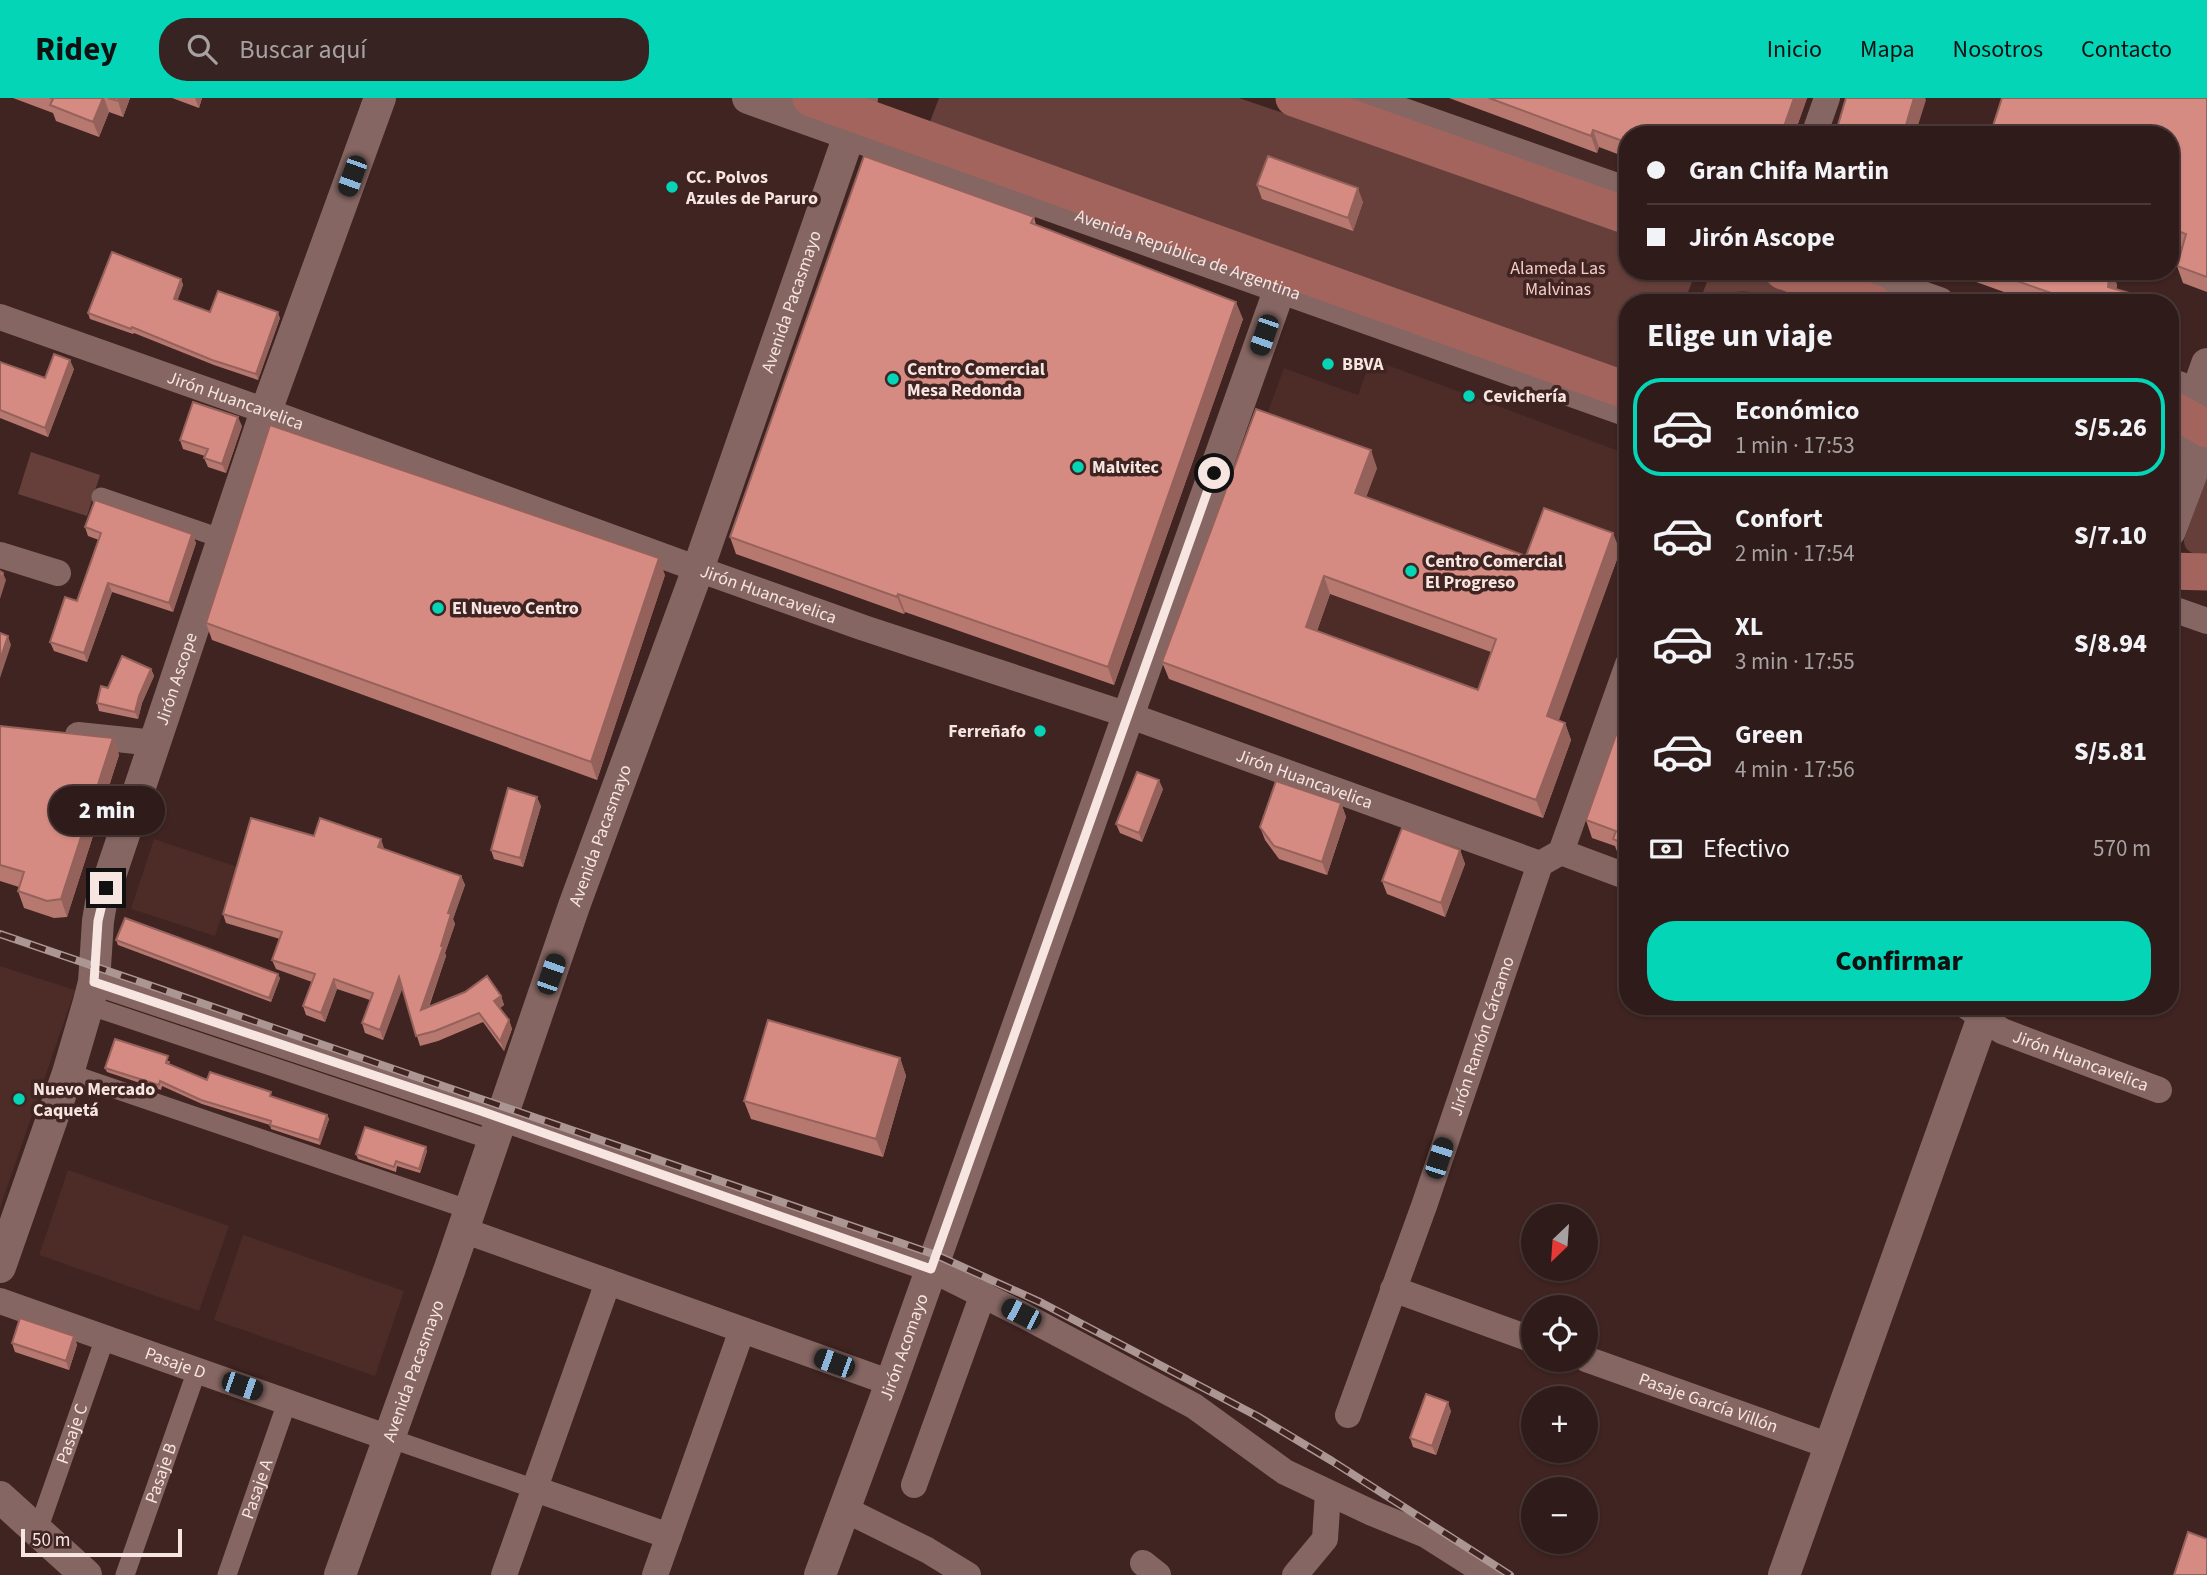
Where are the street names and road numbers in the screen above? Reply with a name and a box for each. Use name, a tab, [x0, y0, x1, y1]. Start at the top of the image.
street label: Avenida República de Argentina	[1072, 203, 1304, 307]
street label: Avenida Pacasmayo	[755, 227, 828, 376]
street label: Jirón Huancavelica	[164, 365, 307, 437]
street label: Jirón Huancavelica	[697, 559, 840, 630]
street label: Jirón Ascope	[149, 629, 204, 729]
street label: Jirón Huancavelica	[1233, 743, 1376, 815]
street label: Avenida Pacasmayo	[563, 761, 638, 910]
street label: Jirón Ramón Cárcamo	[1443, 953, 1521, 1119]
street label: Jirón Huancavelica	[2009, 1024, 2152, 1098]
street label: Jirón Acomayo	[874, 1290, 935, 1404]
street label: Avenida Pacasmayo	[377, 1296, 451, 1445]
street label: Pasaje D	[141, 1341, 209, 1386]
street label: Pasaje García Villón	[1635, 1367, 1781, 1439]
street label: Pasaje C	[50, 1400, 94, 1467]
street label: Pasaje B	[139, 1440, 183, 1507]
street label: Pasaje A	[235, 1456, 279, 1523]

